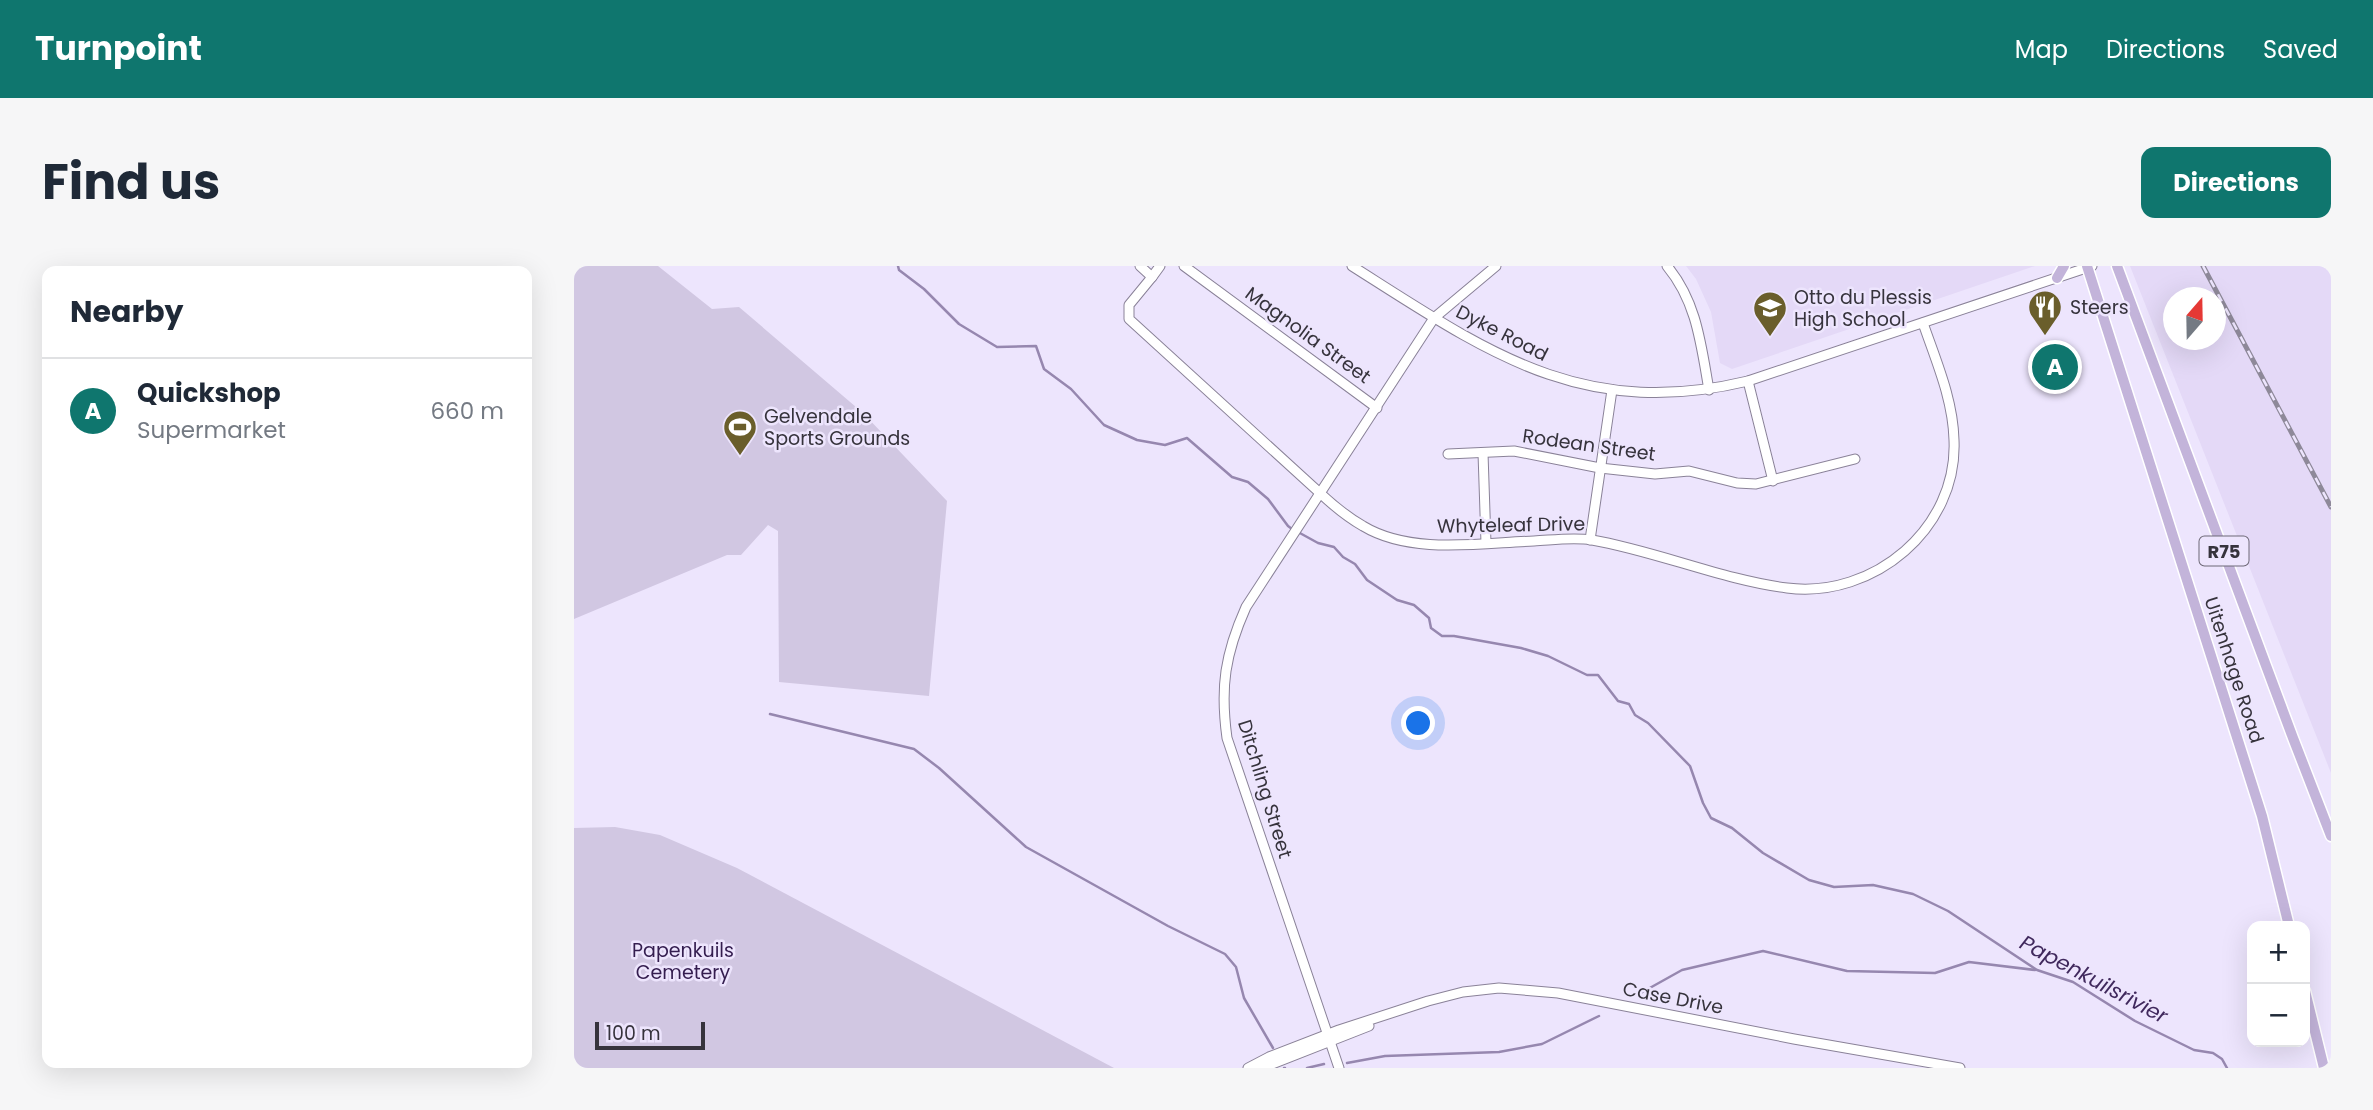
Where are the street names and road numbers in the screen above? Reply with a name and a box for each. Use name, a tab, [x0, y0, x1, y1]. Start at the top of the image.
street label: Magnolia Street	[1240, 280, 1376, 390]
street label: Dyke Road	[1451, 298, 1553, 368]
street label: Rodean Street	[1521, 422, 1657, 468]
street label: Whyteleaf Drive	[1437, 510, 1585, 540]
road number: R75	[2200, 536, 2248, 566]
street label: Uitenhage Road	[2198, 593, 2270, 747]
street label: Ditchling Street	[1231, 716, 1299, 862]
street label: Case Drive	[1620, 975, 1726, 1021]

